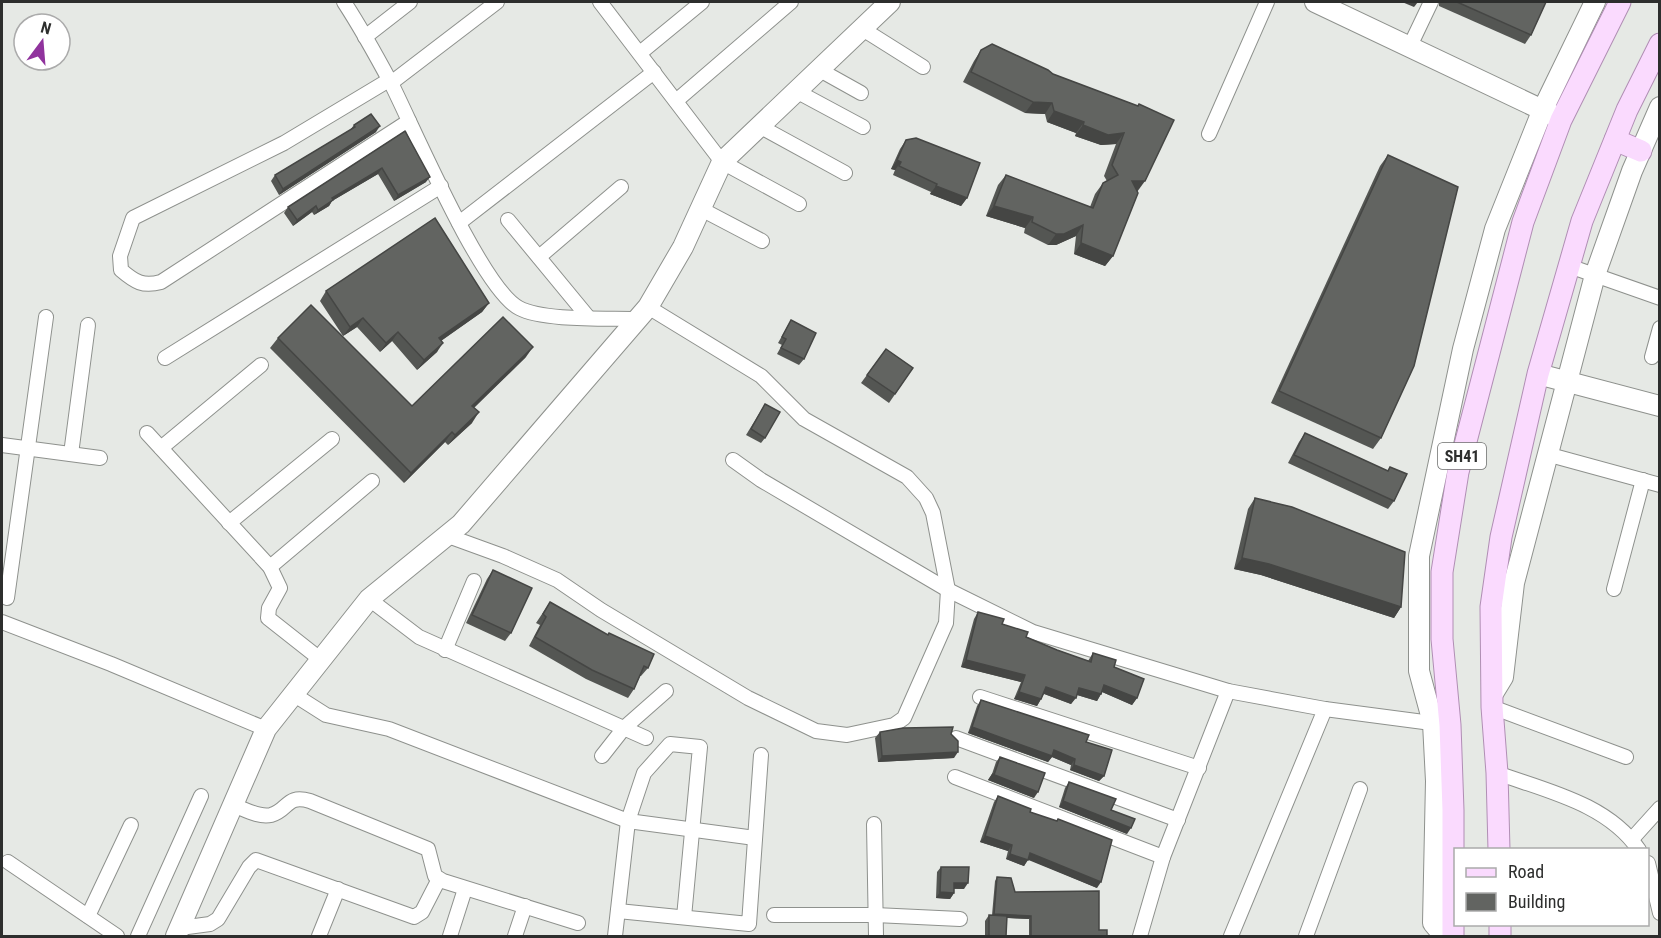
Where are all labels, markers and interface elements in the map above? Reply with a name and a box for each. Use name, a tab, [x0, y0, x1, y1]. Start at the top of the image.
north arrow	[12, 12, 72, 72]
text: N	[39, 18, 53, 39]
road number: SH41	[1438, 443, 1486, 469]
legend	[1454, 848, 1649, 926]
text: Road	[1508, 861, 1544, 882]
text: Building	[1508, 891, 1565, 912]

